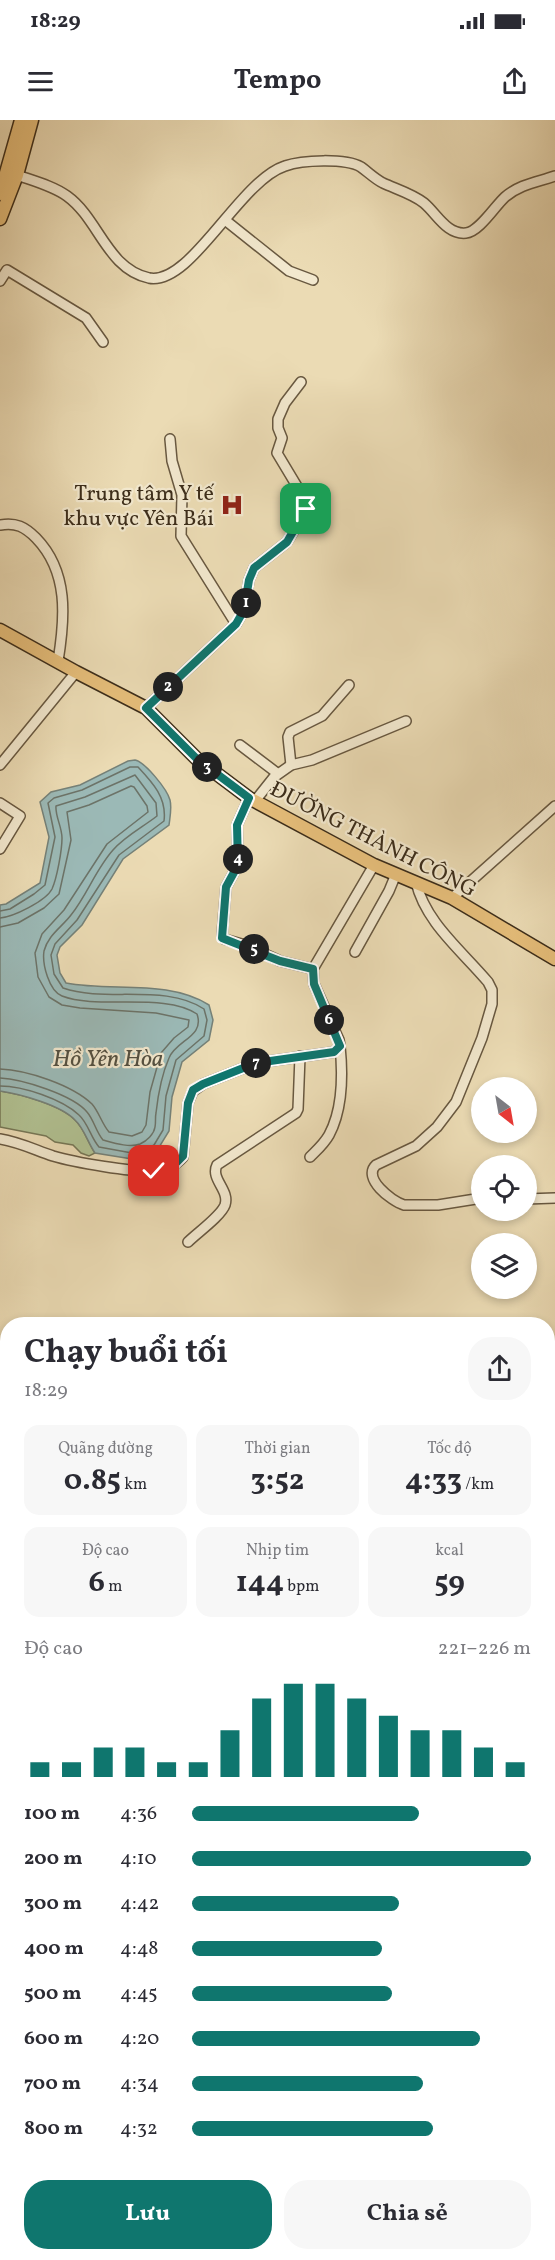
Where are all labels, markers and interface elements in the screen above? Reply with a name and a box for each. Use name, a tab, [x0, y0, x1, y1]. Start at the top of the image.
text: 18:29	[30, 6, 81, 37]
text: Tempo	[234, 62, 321, 100]
icon: menu	[24, 65, 57, 98]
icon: share	[498, 65, 531, 98]
place label: Trung tâm Y tế khu vực Yên Bái	[64, 479, 215, 535]
pin	[280, 483, 331, 534]
hospital icon: Trung tâm Y tế khu vực Yên Bái	[219, 492, 245, 518]
icon: arrive	[289, 492, 322, 525]
pin: 1	[231, 588, 261, 618]
text: 1	[243, 592, 249, 614]
pin: 2	[153, 672, 183, 702]
text: 2	[164, 676, 172, 698]
pin: 3	[192, 752, 222, 782]
text: 3	[203, 756, 211, 778]
street label: ĐƯỜNG THÀNH CÔNG	[264, 775, 482, 906]
pin: 4	[223, 844, 253, 874]
text: 4	[233, 848, 243, 870]
pin: 5	[239, 934, 269, 964]
text: 5	[250, 938, 258, 960]
pin: 6	[314, 1005, 344, 1035]
text: 6	[325, 1009, 333, 1031]
water label: Hồ Yên Hòa	[53, 1043, 163, 1077]
pin: 7	[241, 1048, 271, 1078]
text: 7	[252, 1052, 260, 1074]
north arrow	[471, 1077, 537, 1143]
map controls	[471, 1077, 537, 1299]
pin	[128, 1145, 179, 1196]
icon: check	[137, 1154, 170, 1187]
button: locate	[471, 1155, 537, 1221]
button: layers	[471, 1233, 537, 1299]
text: Chạy buổi tối	[24, 1331, 228, 1377]
button: share	[468, 1337, 531, 1400]
text: 18:29	[24, 1377, 68, 1405]
text: Quãng đường	[58, 1438, 153, 1460]
text: Thời gian	[244, 1438, 311, 1460]
text: Tốc độ	[427, 1438, 472, 1460]
text: 0.85	[64, 1460, 121, 1502]
text: 3:52	[251, 1460, 304, 1502]
text: 4:33	[405, 1460, 462, 1502]
text: km	[121, 1474, 147, 1496]
text: /km	[462, 1474, 494, 1496]
text: Độ cao	[82, 1540, 129, 1562]
text: Nhịp tim	[246, 1540, 309, 1562]
text: kcal	[435, 1540, 464, 1562]
text: 6	[89, 1562, 105, 1604]
text: 144	[236, 1562, 284, 1604]
text: 59	[434, 1562, 465, 1604]
text: m	[105, 1576, 122, 1598]
text: bpm	[284, 1576, 319, 1598]
text: Độ cao	[24, 1635, 83, 1663]
text: 221–226 m	[438, 1635, 531, 1663]
text: 100 m	[24, 1800, 80, 1828]
text: 4:36	[120, 1800, 157, 1828]
text: 200 m	[24, 1845, 82, 1873]
text: 4:10	[120, 1845, 156, 1873]
text: 300 m	[24, 1890, 82, 1918]
text: 4:42	[120, 1890, 159, 1918]
text: 400 m	[24, 1935, 84, 1963]
text: 4:48	[120, 1935, 158, 1963]
text: 500 m	[24, 1980, 82, 2008]
text: 4:45	[120, 1980, 158, 2008]
text: 600 m	[24, 2025, 83, 2053]
text: 4:20	[120, 2025, 159, 2053]
text: 700 m	[24, 2070, 81, 2098]
text: 4:34	[120, 2070, 159, 2098]
text: 800 m	[24, 2115, 83, 2143]
text: 4:32	[120, 2115, 158, 2143]
button: Lưu	[24, 2180, 272, 2249]
button: Chia sẻ	[284, 2180, 531, 2249]

